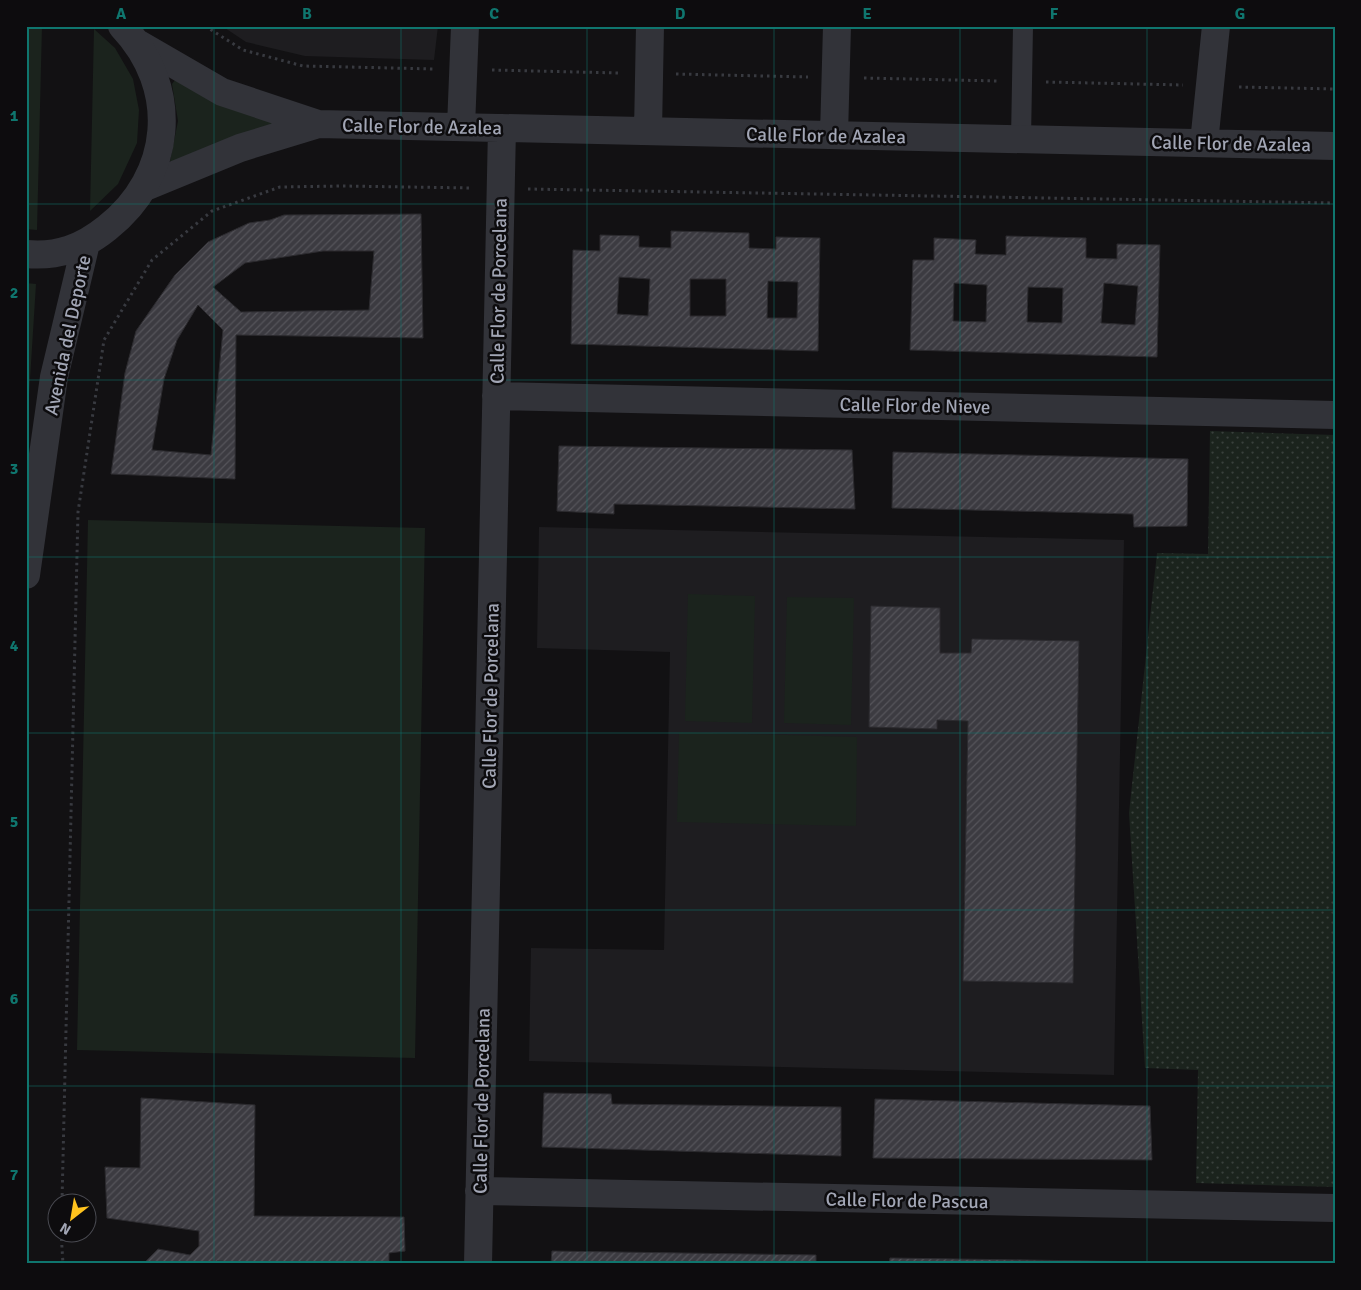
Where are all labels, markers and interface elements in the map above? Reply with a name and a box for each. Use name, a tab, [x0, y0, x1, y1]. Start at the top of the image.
text: A	[116, 4, 127, 24]
text: B	[302, 4, 312, 24]
text: C	[489, 4, 499, 24]
text: D	[675, 4, 686, 24]
text: E	[862, 4, 872, 24]
text: F	[1050, 4, 1059, 24]
text: G	[1235, 4, 1245, 24]
text: 1	[10, 106, 19, 126]
street label: Calle Flor de Azalea	[342, 114, 502, 140]
street label: Calle Flor de Azalea	[746, 123, 906, 149]
street label: Calle Flor de Azalea	[1151, 131, 1311, 157]
street label: Calle Flor de Porcelana	[485, 198, 513, 384]
street label: Avenida del Deporte	[39, 253, 97, 417]
text: 2	[10, 283, 18, 303]
street label: Calle Flor de Nieve	[839, 393, 991, 419]
text: 3	[10, 459, 18, 479]
street label: Calle Flor de Porcelana	[477, 603, 505, 789]
text: 4	[10, 636, 19, 656]
text: 5	[10, 812, 18, 832]
text: 6	[10, 989, 19, 1009]
street label: Calle Flor de Porcelana	[468, 1008, 496, 1194]
text: 7	[10, 1165, 19, 1185]
street label: Calle Flor de Pascua	[825, 1188, 989, 1214]
north arrow	[48, 1192, 98, 1242]
text: N	[57, 1219, 74, 1239]

